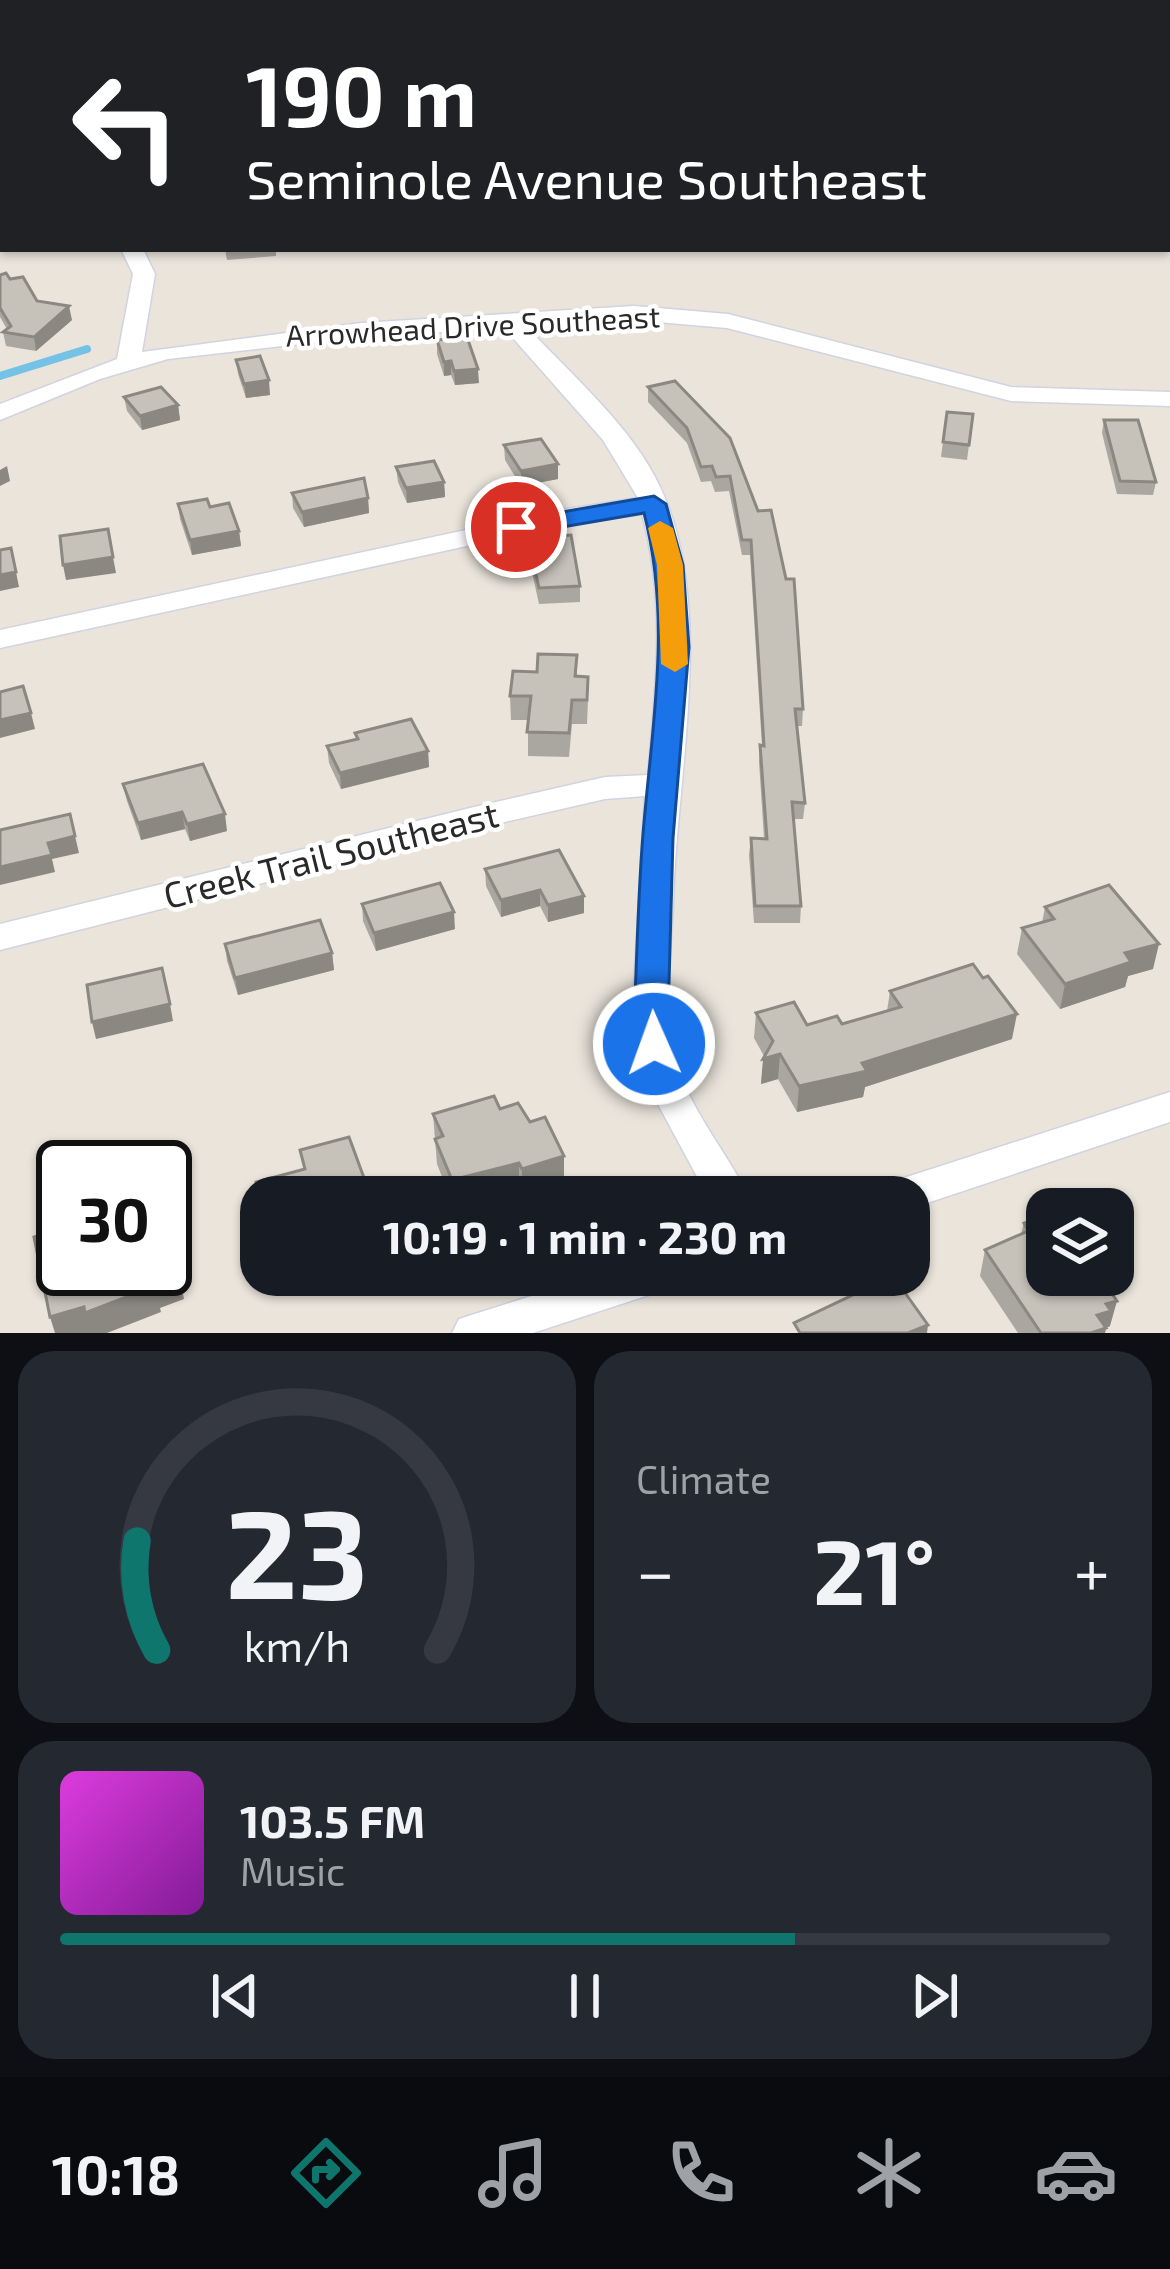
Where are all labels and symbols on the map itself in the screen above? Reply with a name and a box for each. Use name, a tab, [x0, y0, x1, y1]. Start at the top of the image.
street label: Arrowhead Drive Southeast	[285, 297, 661, 353]
pin	[465, 476, 567, 578]
street label: Creek Trail Southeast	[159, 791, 503, 916]
position arrow	[591, 981, 717, 1107]
speed limit sign: 30	[36, 1140, 192, 1296]

